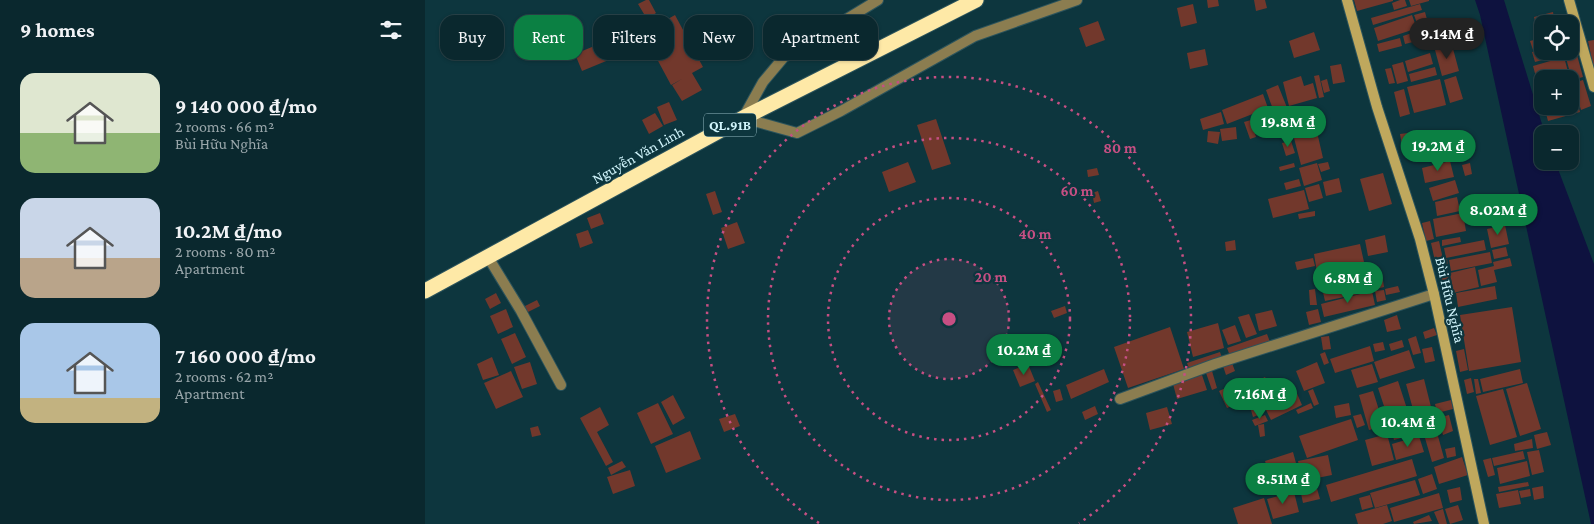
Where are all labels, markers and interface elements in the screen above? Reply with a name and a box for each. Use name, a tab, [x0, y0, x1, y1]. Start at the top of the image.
chip: Buy	[440, 15, 504, 60]
chip: Rent	[514, 15, 583, 60]
chip: Filters	[593, 15, 674, 60]
chip: New	[684, 15, 753, 60]
chip: Apartment	[763, 15, 878, 60]
map controls	[1534, 15, 1579, 170]
button: locate	[1534, 15, 1579, 60]
icon: filters	[377, 16, 405, 44]
text: 9 homes	[20, 18, 95, 42]
pin: 9.14M ₫	[1401, 18, 1493, 60]
text: 9.14M ₫	[1420, 25, 1474, 42]
button: +	[1534, 70, 1579, 115]
icon: home	[60, 93, 120, 153]
text: 9 140 000 ₫/mo	[175, 94, 317, 118]
pin: 19.8M ₫	[1242, 106, 1334, 148]
text: 19.8M ₫	[1261, 113, 1315, 130]
road number: QL.91B	[704, 114, 756, 136]
text: 2 rooms · 66 m²	[175, 118, 274, 135]
street label: Nguyễn Văn Linh	[589, 123, 687, 188]
button: −	[1534, 125, 1579, 170]
pin: 19.2M ₫	[1392, 130, 1484, 172]
text: Bùi Hữu Nghĩa	[175, 135, 268, 152]
text: 19.2M ₫	[1412, 137, 1464, 154]
text: 80 m	[1103, 140, 1137, 156]
text: 60 m	[1061, 183, 1094, 199]
pin: 8.02M ₫	[1452, 194, 1544, 236]
text: 8.02M ₫	[1470, 201, 1526, 218]
icon: home	[60, 218, 120, 278]
text: 10.2M ₫/mo	[175, 219, 282, 243]
text: 40 m	[1019, 226, 1052, 242]
text: 2 rooms · 80 m²	[175, 243, 276, 260]
street label: Bùi Hữu Nghĩa	[1431, 256, 1468, 345]
text: Apartment	[175, 260, 245, 277]
pin: 6.8M ₫	[1307, 262, 1389, 304]
text: 20 m	[975, 269, 1007, 285]
text: 6.8M ₫	[1324, 269, 1372, 286]
centre of rings	[940, 310, 958, 328]
pin: 10.2M ₫	[978, 334, 1070, 376]
text: 10.2M ₫	[997, 341, 1051, 358]
icon: home	[60, 343, 120, 403]
text: 7 160 000 ₫/mo	[175, 344, 316, 368]
text: 2 rooms · 62 m²	[175, 368, 273, 385]
pin: 7.16M ₫	[1214, 378, 1306, 420]
text: Apartment	[175, 385, 245, 402]
text: 7.16M ₫	[1234, 385, 1286, 402]
pin: 10.4M ₫	[1362, 406, 1454, 448]
text: 10.4M ₫	[1381, 413, 1435, 430]
pin: 8.51M ₫	[1237, 462, 1329, 505]
text: 8.51M ₫	[1256, 470, 1310, 487]

